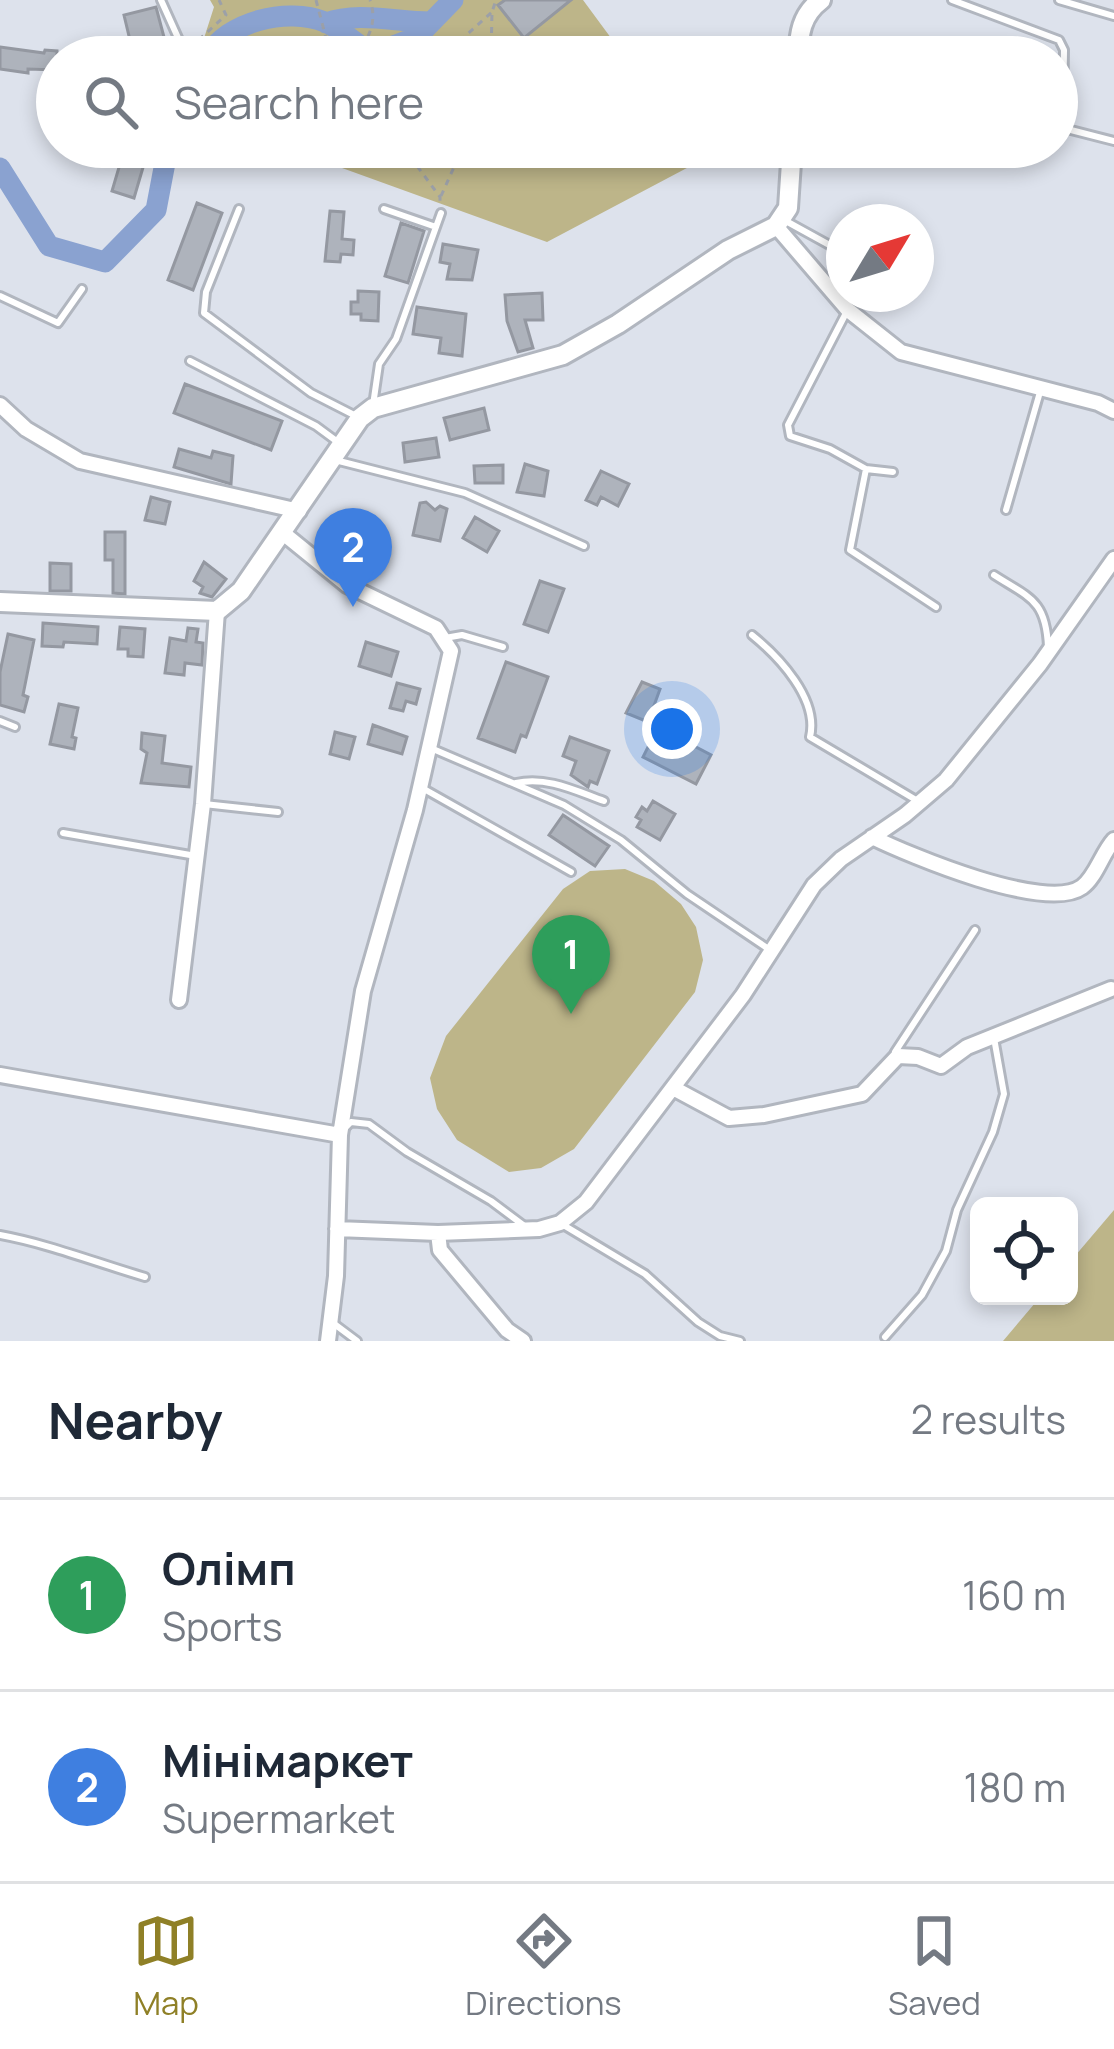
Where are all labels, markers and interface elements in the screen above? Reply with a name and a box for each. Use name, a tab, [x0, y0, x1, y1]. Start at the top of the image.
search box	[36, 36, 1078, 168]
icon: search	[78, 69, 144, 135]
text: Search here	[174, 71, 424, 133]
north arrow	[826, 204, 934, 312]
pin: 2	[314, 508, 392, 607]
your location	[642, 699, 702, 759]
pin: 1	[532, 915, 610, 1014]
map controls	[970, 1197, 1078, 1305]
button: locate	[970, 1197, 1078, 1305]
text: Nearby	[48, 1385, 223, 1454]
text: 2 results	[911, 1392, 1066, 1446]
text: Олімп	[162, 1537, 296, 1599]
text: 1	[78, 1568, 96, 1622]
text: 160 m	[962, 1568, 1066, 1622]
text: Sports	[162, 1599, 282, 1653]
text: Мінімаркет	[162, 1729, 414, 1791]
text: 2	[75, 1760, 99, 1814]
text: 180 m	[963, 1760, 1066, 1814]
text: Supermarket	[162, 1791, 395, 1845]
tab: Map	[133, 1908, 199, 2025]
tab: Directions	[465, 1908, 622, 2025]
tab: Saved	[888, 1908, 981, 2025]

